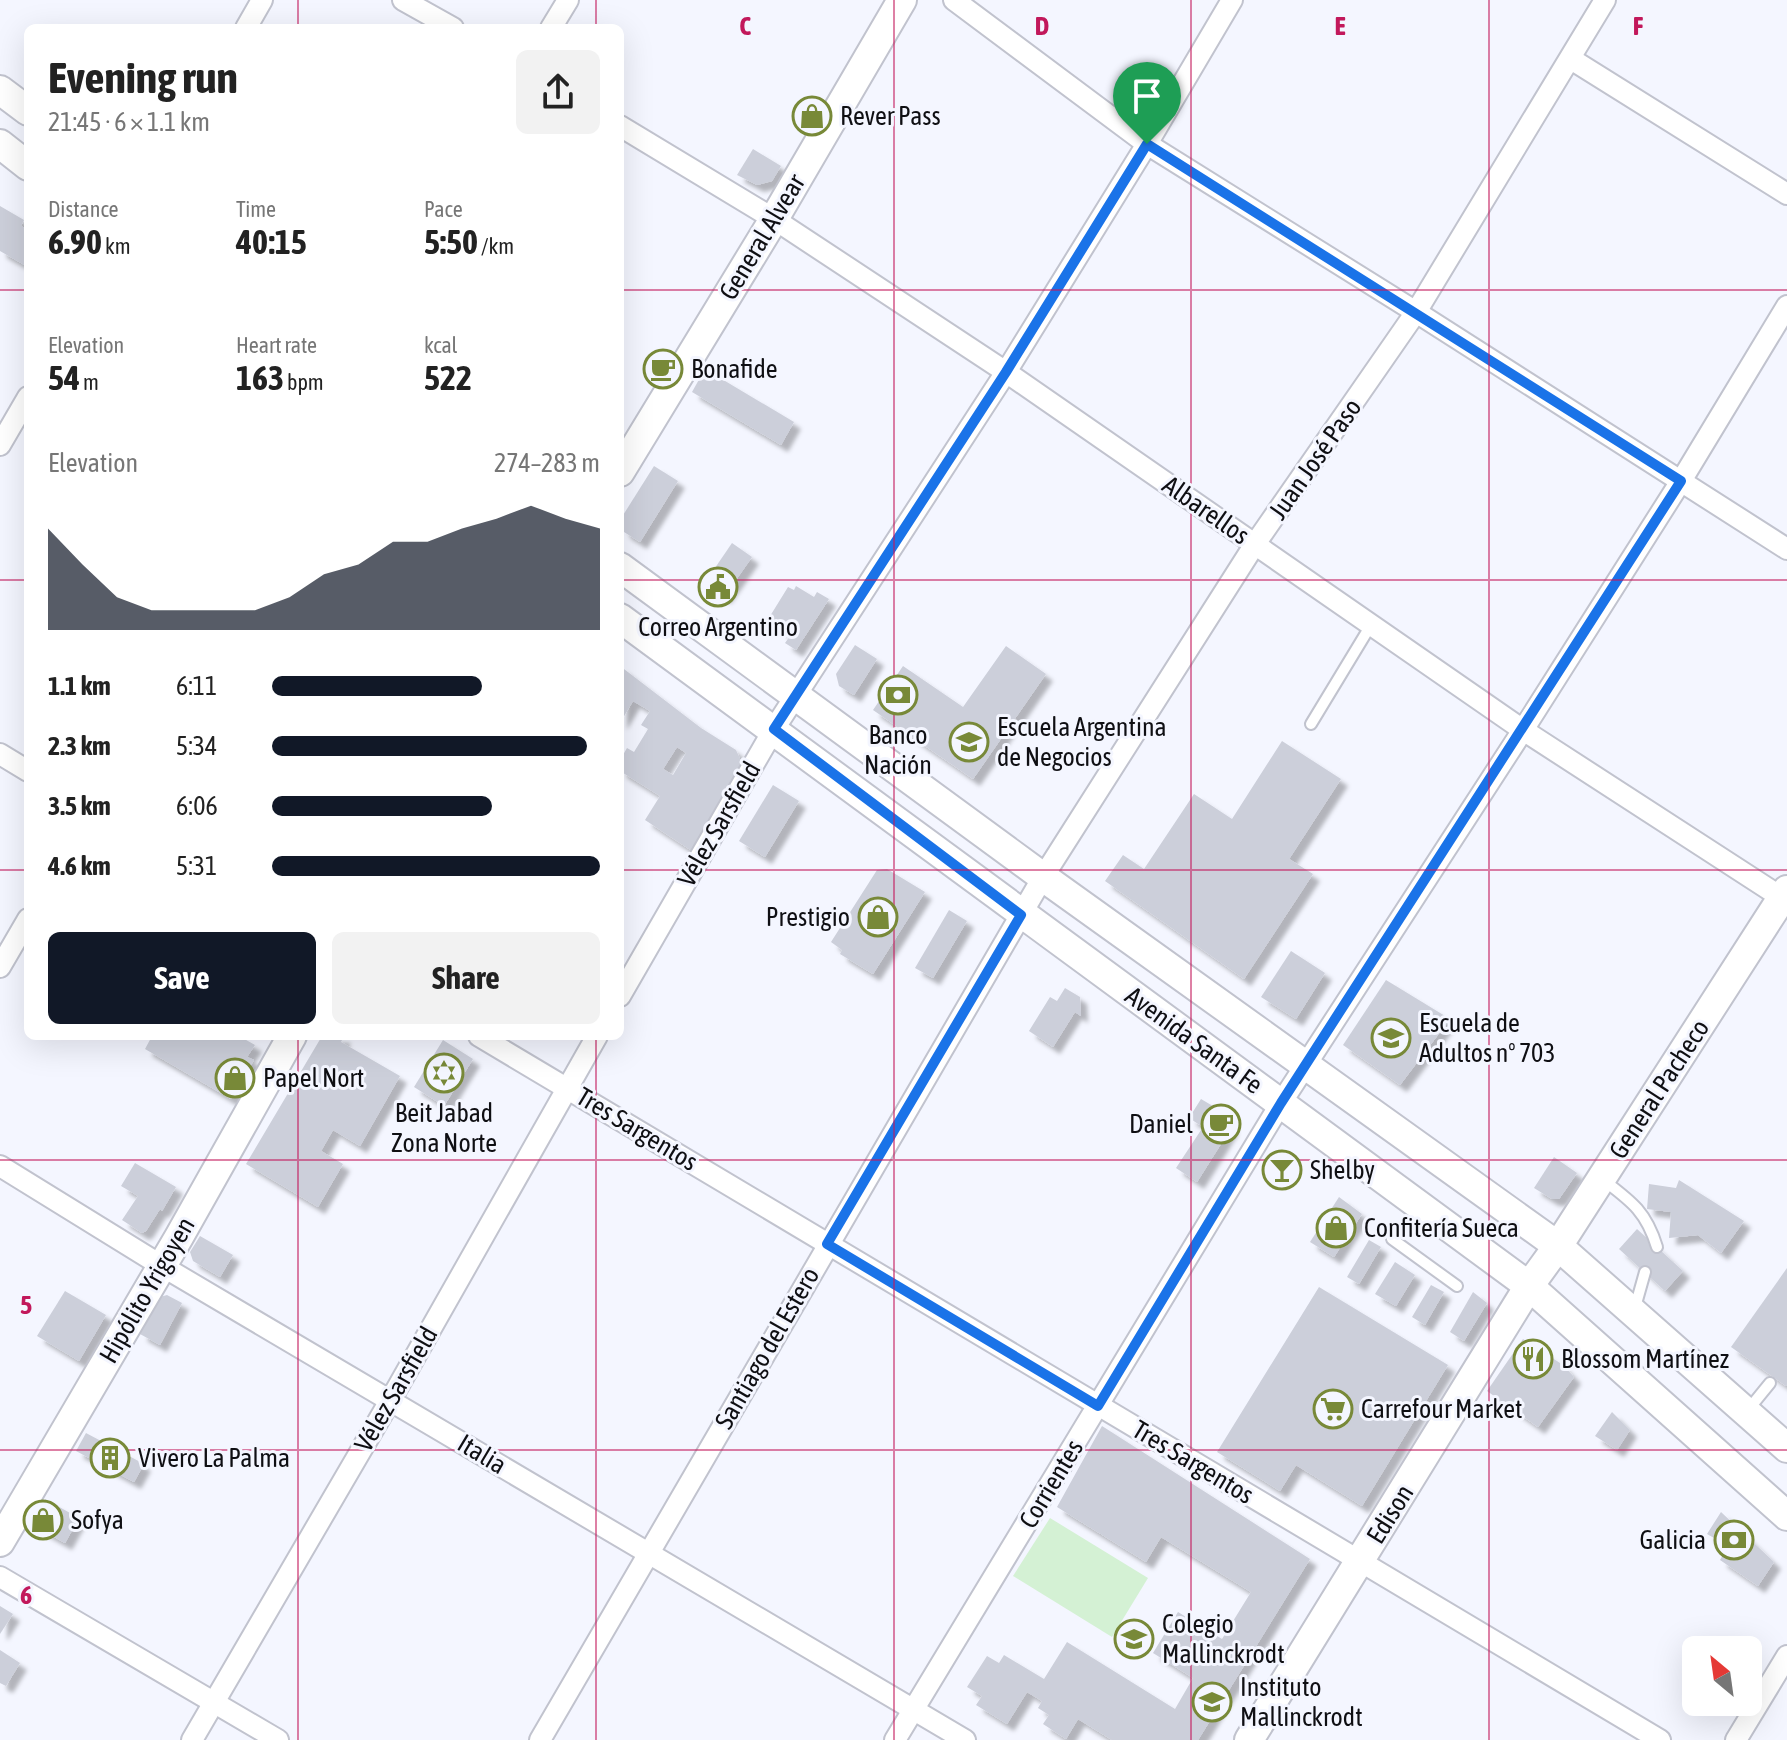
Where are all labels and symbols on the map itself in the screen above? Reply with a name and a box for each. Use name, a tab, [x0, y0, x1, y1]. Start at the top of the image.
text: C	[739, 11, 751, 41]
text: D	[1035, 11, 1049, 41]
text: E	[1334, 11, 1346, 41]
text: F	[1633, 11, 1644, 41]
pin	[1113, 62, 1181, 144]
shop icon: Rever Pass	[791, 95, 833, 137]
place label: Rever Pass	[840, 101, 941, 131]
street label: General Alvear	[713, 169, 811, 305]
cafe icon: Bonafide	[642, 348, 684, 390]
place label: Bonafide	[691, 354, 778, 384]
street label: Juan José Paso	[1263, 393, 1367, 525]
street label: Albarellos	[1157, 469, 1255, 551]
public building icon: Correo Argentino	[697, 566, 739, 608]
place label: Correo Argentino	[638, 612, 798, 642]
bank icon: Banco Nación	[877, 674, 919, 716]
place label: Escuela Argentina de Negocios	[997, 712, 1167, 772]
place label: Banco Nación	[864, 720, 932, 780]
school or university icon: Escuela Argentina de Negocios	[948, 721, 990, 763]
street label: Vélez Sarsfield	[671, 756, 767, 892]
shop icon: Prestigio	[857, 896, 899, 938]
place label: Prestigio	[766, 902, 850, 932]
street label: Avenida Santa Fe	[1120, 980, 1268, 1100]
place label: Escuela de Adultos nº 703	[1419, 1008, 1556, 1068]
street label: General Pacheco	[1603, 1014, 1715, 1164]
school or university icon: Escuela de Adultos nº 703	[1370, 1017, 1412, 1059]
synagogue icon: Beit Jabad Zona Norte	[423, 1052, 465, 1094]
shop icon: Papel Nort	[214, 1057, 256, 1099]
place label: Papel Nort	[263, 1063, 364, 1093]
street label: Tres Sargentos	[571, 1081, 703, 1177]
place label: Beit Jabad Zona Norte	[391, 1098, 497, 1158]
cafe icon: Daniel	[1200, 1103, 1242, 1145]
place label: Daniel	[1129, 1109, 1193, 1139]
bar icon: Shelby	[1261, 1149, 1303, 1191]
place label: Shelby	[1310, 1155, 1375, 1185]
shop icon: Confitería Sueca	[1315, 1207, 1357, 1249]
street label: Hipólito Yrigoyen	[93, 1212, 201, 1368]
place label: Confitería Sueca	[1364, 1213, 1519, 1243]
street label: Santiago del Estero	[709, 1262, 825, 1434]
text: 5	[20, 1290, 32, 1320]
street label: Vélez Sarsfield	[348, 1321, 444, 1457]
restaurant icon: Blossom Martínez	[1512, 1338, 1554, 1380]
place label: Blossom Martínez	[1561, 1344, 1729, 1374]
supermarket icon: Carrefour Market	[1312, 1388, 1354, 1430]
place label: Carrefour Market	[1361, 1394, 1523, 1424]
street label: Tres Sargentos	[1127, 1414, 1259, 1510]
street label: Italia	[452, 1428, 512, 1480]
street label: Corrientes	[1013, 1434, 1089, 1534]
building icon: Vivero La Palma	[89, 1437, 131, 1479]
place label: Vivero La Palma	[138, 1443, 290, 1473]
street label: Edison	[1360, 1479, 1420, 1549]
shop icon: Sofya	[22, 1499, 64, 1541]
place label: Sofya	[71, 1505, 124, 1535]
bank icon: Galicia	[1713, 1519, 1755, 1561]
place label: Galicia	[1640, 1525, 1706, 1555]
text: 6	[20, 1580, 32, 1610]
place label: Colegio Mallinckrodt	[1162, 1609, 1285, 1669]
school or university icon: Colegio Mallinckrodt	[1113, 1618, 1155, 1660]
north arrow	[1682, 1636, 1762, 1716]
place label: Instituto Mallinckrodt	[1240, 1672, 1363, 1732]
school or university icon: Instituto Mallinckrodt	[1191, 1681, 1233, 1723]

